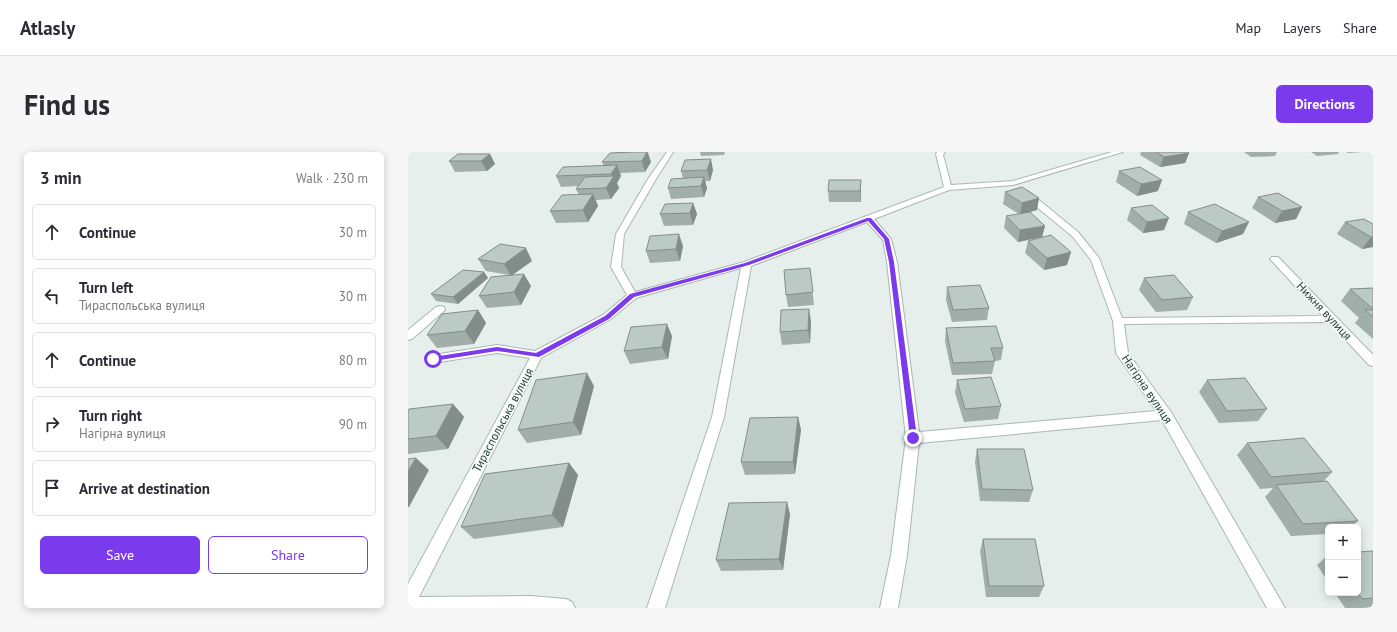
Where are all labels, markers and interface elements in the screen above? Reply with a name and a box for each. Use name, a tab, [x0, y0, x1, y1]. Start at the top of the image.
text: Atlasly	[20, 16, 75, 40]
text: Map	[1235, 19, 1261, 37]
text: Layers	[1283, 19, 1321, 37]
text: Share	[1343, 19, 1377, 37]
button: Directions	[1276, 85, 1373, 123]
text: Find us	[24, 86, 110, 123]
text: 3 min	[40, 167, 81, 189]
text: Walk · 230 m	[296, 170, 368, 187]
icon: ahead	[41, 221, 63, 243]
text: Continue	[79, 223, 136, 242]
text: 30 m	[339, 224, 367, 241]
text: Turn left	[79, 278, 133, 297]
street label: Нижня вулиця	[1294, 278, 1355, 343]
icon: left	[41, 285, 63, 307]
text: 30 m	[339, 288, 367, 305]
text: Тираспольська вулиця	[79, 297, 205, 314]
icon: ahead	[41, 349, 63, 371]
route start	[424, 350, 442, 368]
text: Continue	[79, 351, 136, 370]
street label: Нагірна вулиця	[1119, 351, 1176, 426]
text: 80 m	[339, 352, 367, 369]
street label: Тираспольська вулиця	[469, 365, 536, 475]
text: Turn right	[79, 406, 142, 425]
icon: right	[41, 413, 63, 435]
text: 90 m	[339, 416, 367, 433]
text: Нагірна вулиця	[79, 425, 166, 442]
route end	[904, 429, 922, 447]
icon: arrive	[41, 477, 63, 499]
text: Arrive at destination	[79, 479, 210, 498]
map controls	[1325, 524, 1361, 596]
button: +	[1325, 524, 1361, 560]
button: Save	[40, 536, 200, 574]
button: Share	[208, 536, 368, 574]
button: −	[1325, 560, 1361, 596]

